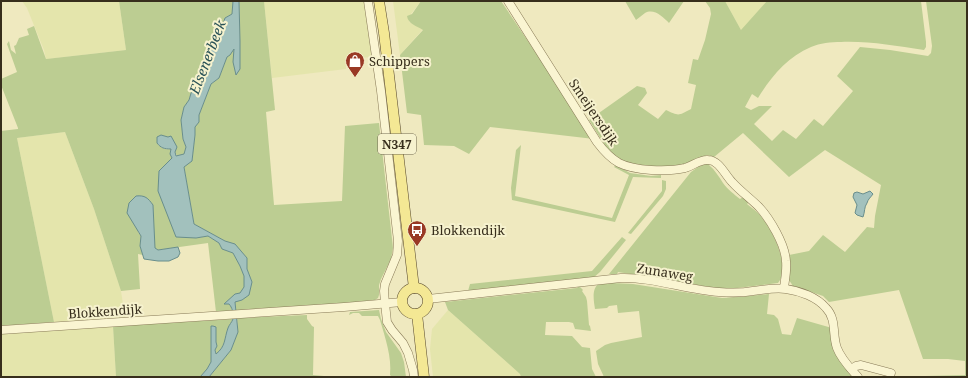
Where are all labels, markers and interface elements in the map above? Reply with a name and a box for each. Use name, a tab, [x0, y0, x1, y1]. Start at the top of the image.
water label: Elsenerbeek	[184, 16, 230, 98]
shop icon: Schippers	[344, 50, 366, 78]
place label: Schippers	[369, 52, 430, 70]
street label: Smeijersdijk	[565, 75, 623, 149]
road number: N347	[378, 134, 416, 154]
bus stop icon: Blokkendijk	[406, 219, 428, 247]
place label: Blokkendijk	[431, 221, 505, 239]
street label: Zunaweg	[636, 259, 694, 285]
street label: Blokkendijk	[67, 299, 143, 323]

